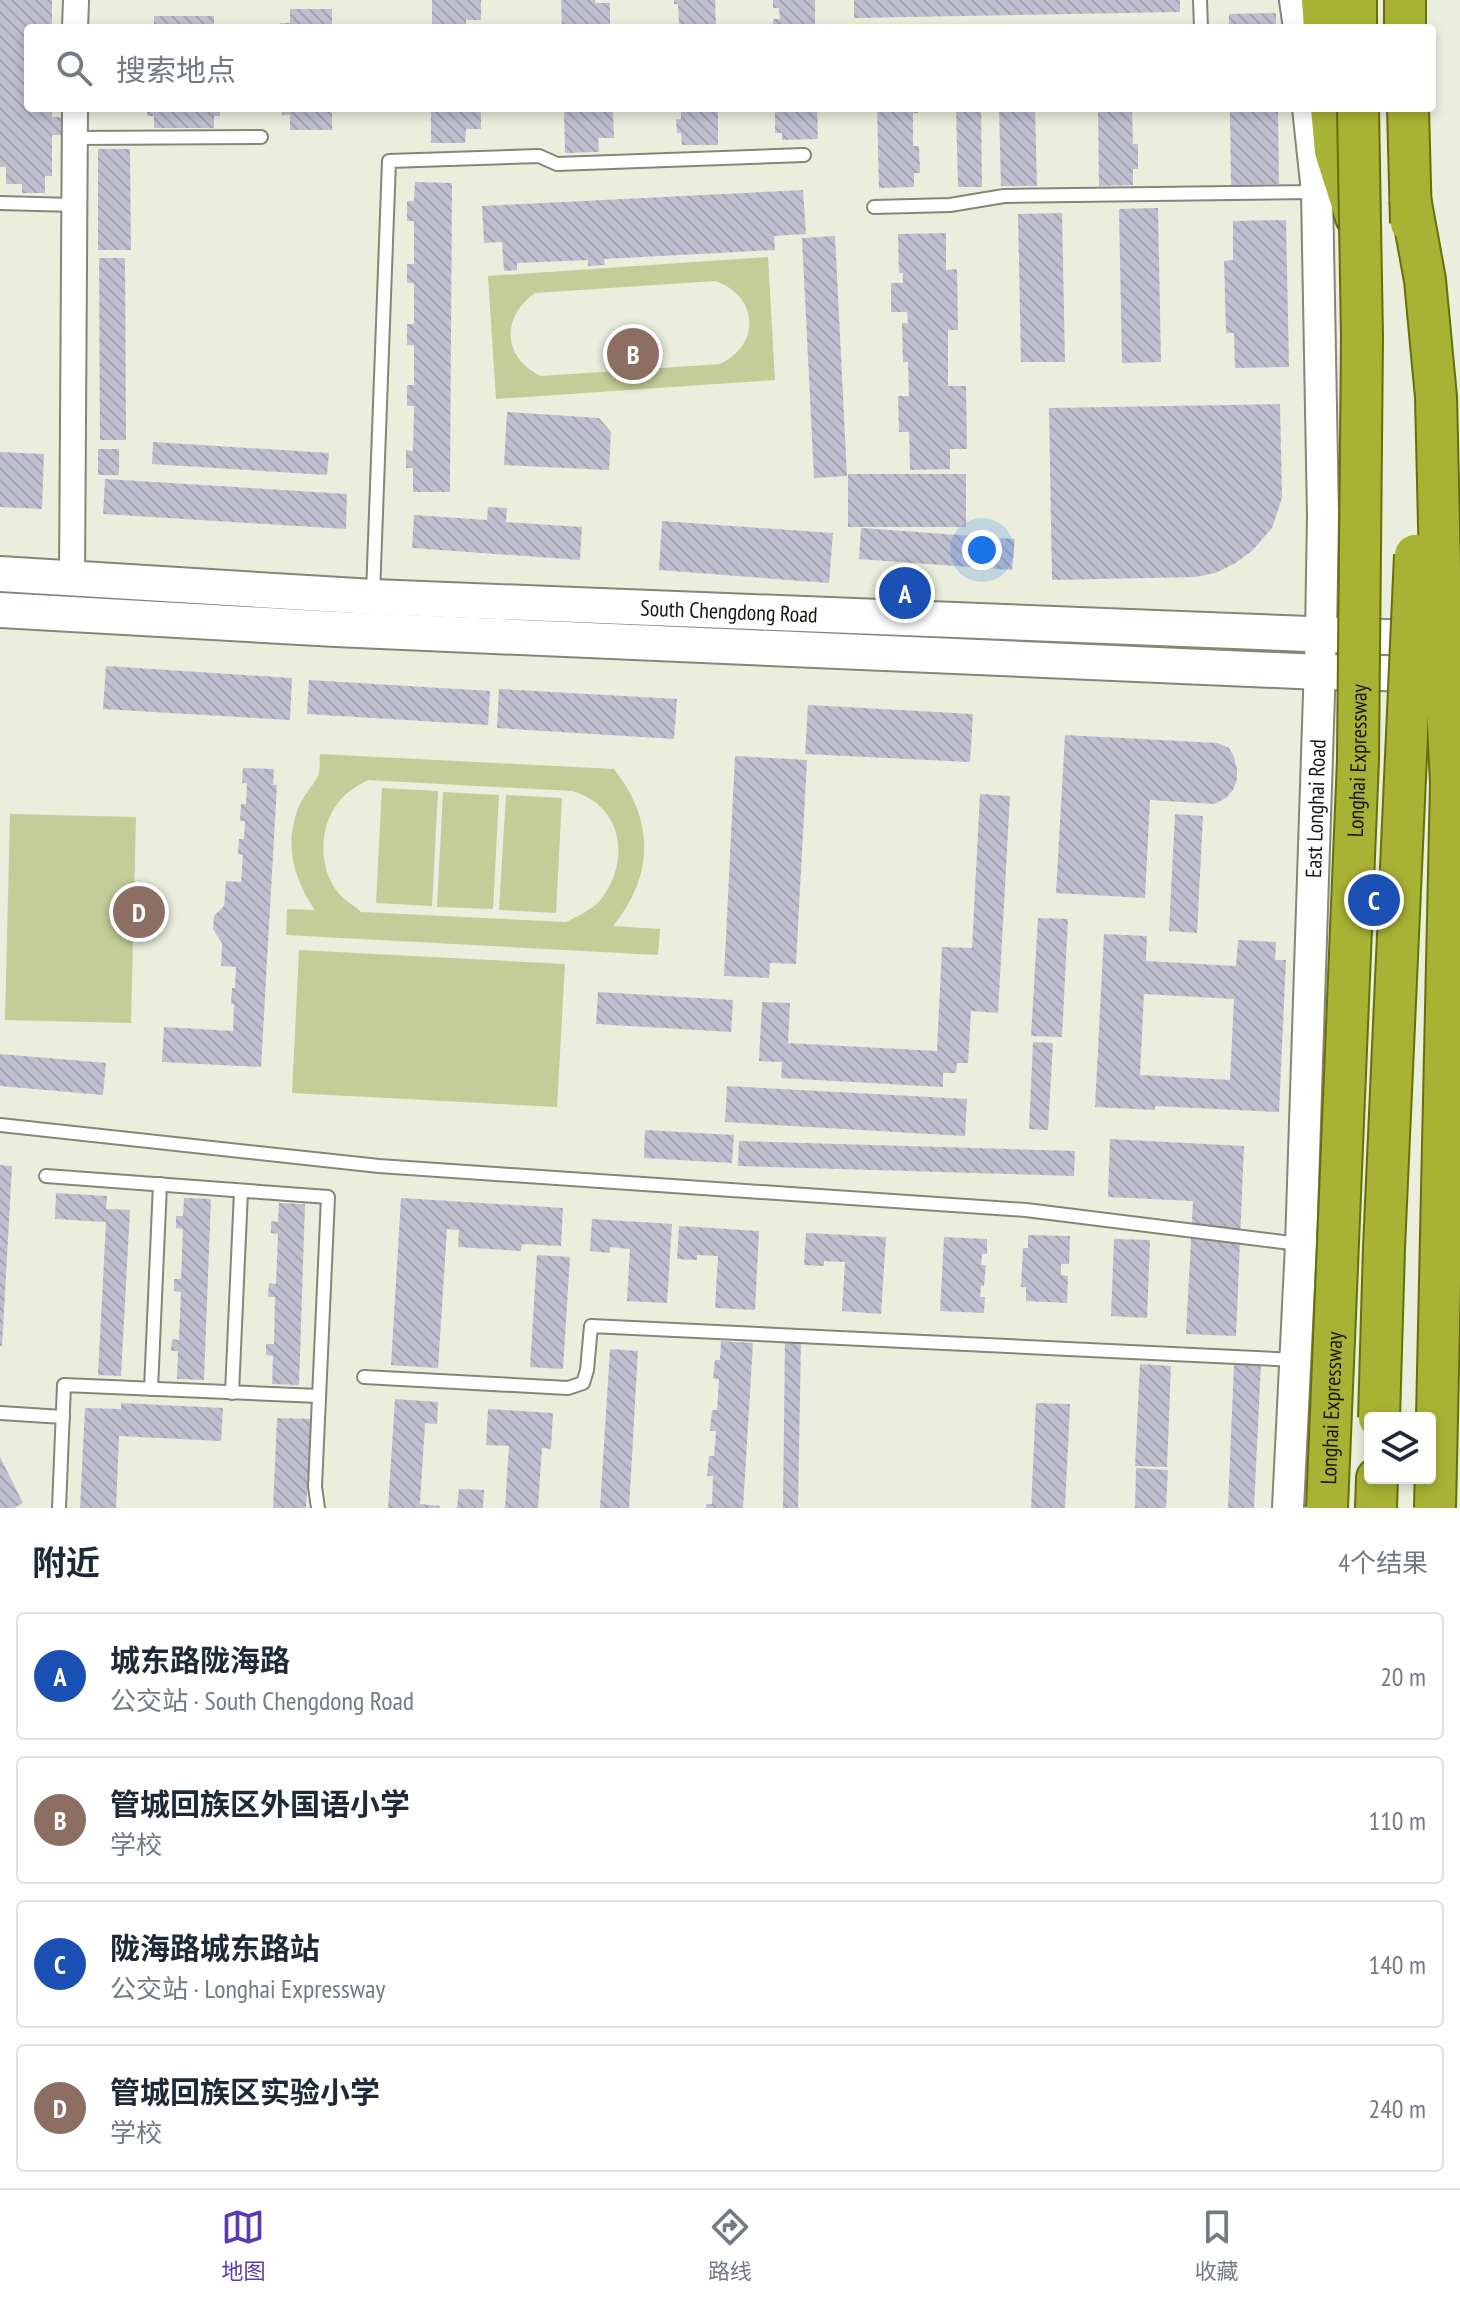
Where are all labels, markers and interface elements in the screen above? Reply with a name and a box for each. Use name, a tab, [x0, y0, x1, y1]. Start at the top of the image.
search box	[24, 24, 1436, 112]
icon: search	[52, 46, 96, 90]
text: 搜索地点	[116, 50, 236, 89]
pin: B	[607, 324, 659, 384]
your location	[962, 530, 1002, 570]
pin: A	[879, 563, 931, 623]
street label: South Chengdong Road	[640, 594, 818, 629]
street label: Longhai Expressway	[1341, 683, 1373, 838]
street label: East Longhai Road	[1299, 739, 1332, 878]
pin: C	[1348, 870, 1400, 930]
pin: D	[113, 882, 165, 942]
street label: Longhai Expressway	[1314, 1330, 1348, 1485]
map controls	[1364, 1412, 1436, 1484]
button: layers	[1364, 1412, 1436, 1484]
text: 附近	[32, 1540, 100, 1584]
text: 4个结果	[1338, 1546, 1428, 1579]
text: 城东路陇海路	[110, 1640, 290, 1679]
text: A	[53, 1660, 67, 1693]
text: 20 m	[1380, 1660, 1426, 1693]
text: 公交站 · South Chengdong Road	[110, 1684, 414, 1717]
text: 管城回族区外国语小学	[110, 1784, 410, 1823]
text: B	[54, 1804, 66, 1837]
text: 110 m	[1368, 1804, 1426, 1837]
text: 学校	[110, 1828, 162, 1861]
text: 陇海路城东路站	[110, 1928, 320, 1967]
text: C	[54, 1948, 66, 1981]
text: 140 m	[1368, 1948, 1426, 1981]
text: 公交站 · Longhai Expressway	[110, 1972, 385, 2005]
text: 管城回族区实验小学	[110, 2072, 380, 2111]
text: D	[53, 2092, 67, 2125]
text: 240 m	[1368, 2092, 1426, 2125]
text: 学校	[110, 2116, 162, 2149]
tab: 地图	[221, 2205, 265, 2285]
tab: 路线	[708, 2205, 752, 2285]
tab: 收藏	[1195, 2205, 1239, 2285]

